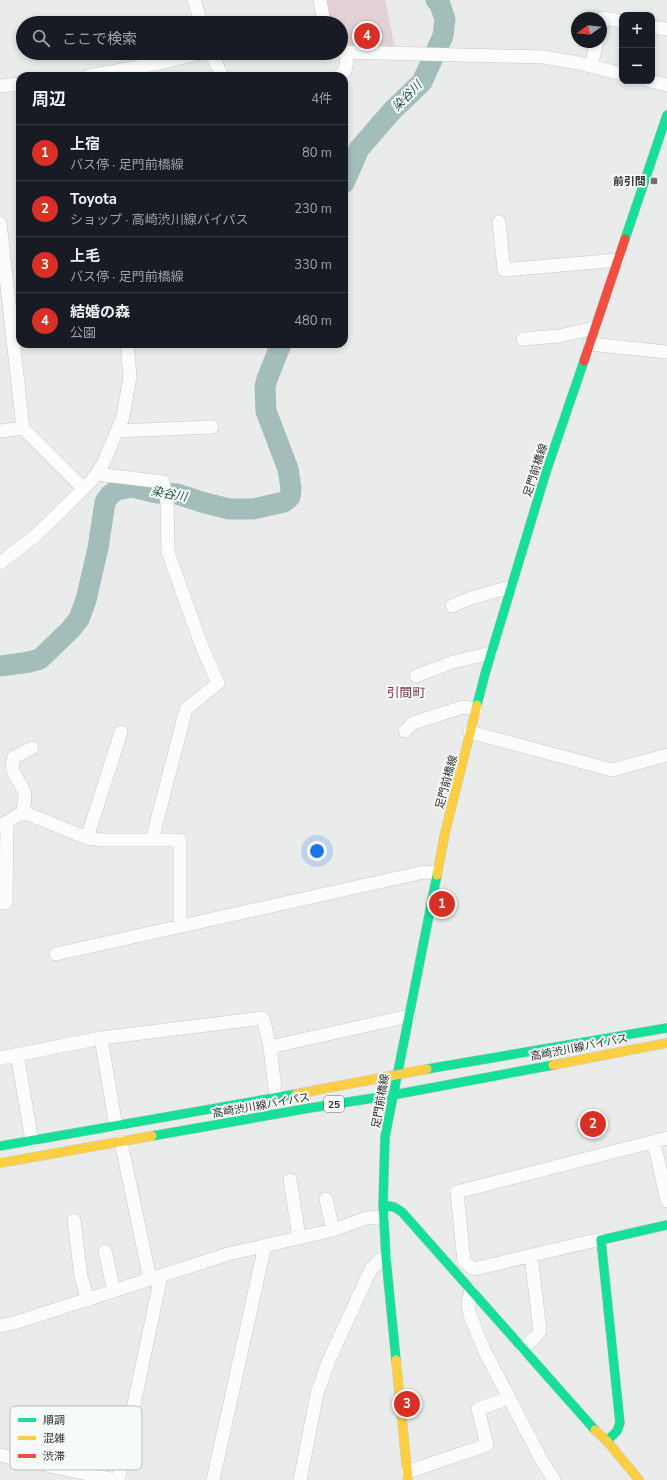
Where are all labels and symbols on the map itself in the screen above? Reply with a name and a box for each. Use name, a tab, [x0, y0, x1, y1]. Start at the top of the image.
north arrow	[571, 12, 607, 48]
pin: 4	[354, 21, 380, 51]
water label: 染谷川	[389, 76, 427, 115]
place label: 前引間	[613, 174, 646, 189]
marker: 前引間	[649, 176, 659, 186]
street label: 足門前橋線	[520, 442, 551, 499]
water label: 染谷川	[150, 483, 190, 505]
district label: 引間町	[386, 684, 426, 702]
street label: 足門前橋線	[432, 754, 461, 811]
your location	[307, 841, 327, 861]
pin: 1	[429, 889, 455, 919]
street label: 高崎渋川線バイパス	[529, 1031, 629, 1064]
street label: 足門前橋線	[368, 1073, 393, 1129]
street label: 高崎渋川線バイパス	[211, 1090, 311, 1121]
road number: 25	[324, 1096, 344, 1112]
pin: 2	[580, 1109, 606, 1139]
pin: 3	[394, 1389, 420, 1419]
legend	[10, 1406, 142, 1470]
text: 順調	[43, 1413, 65, 1428]
text: 混雑	[43, 1431, 65, 1446]
text: 渋滞	[43, 1449, 65, 1464]

